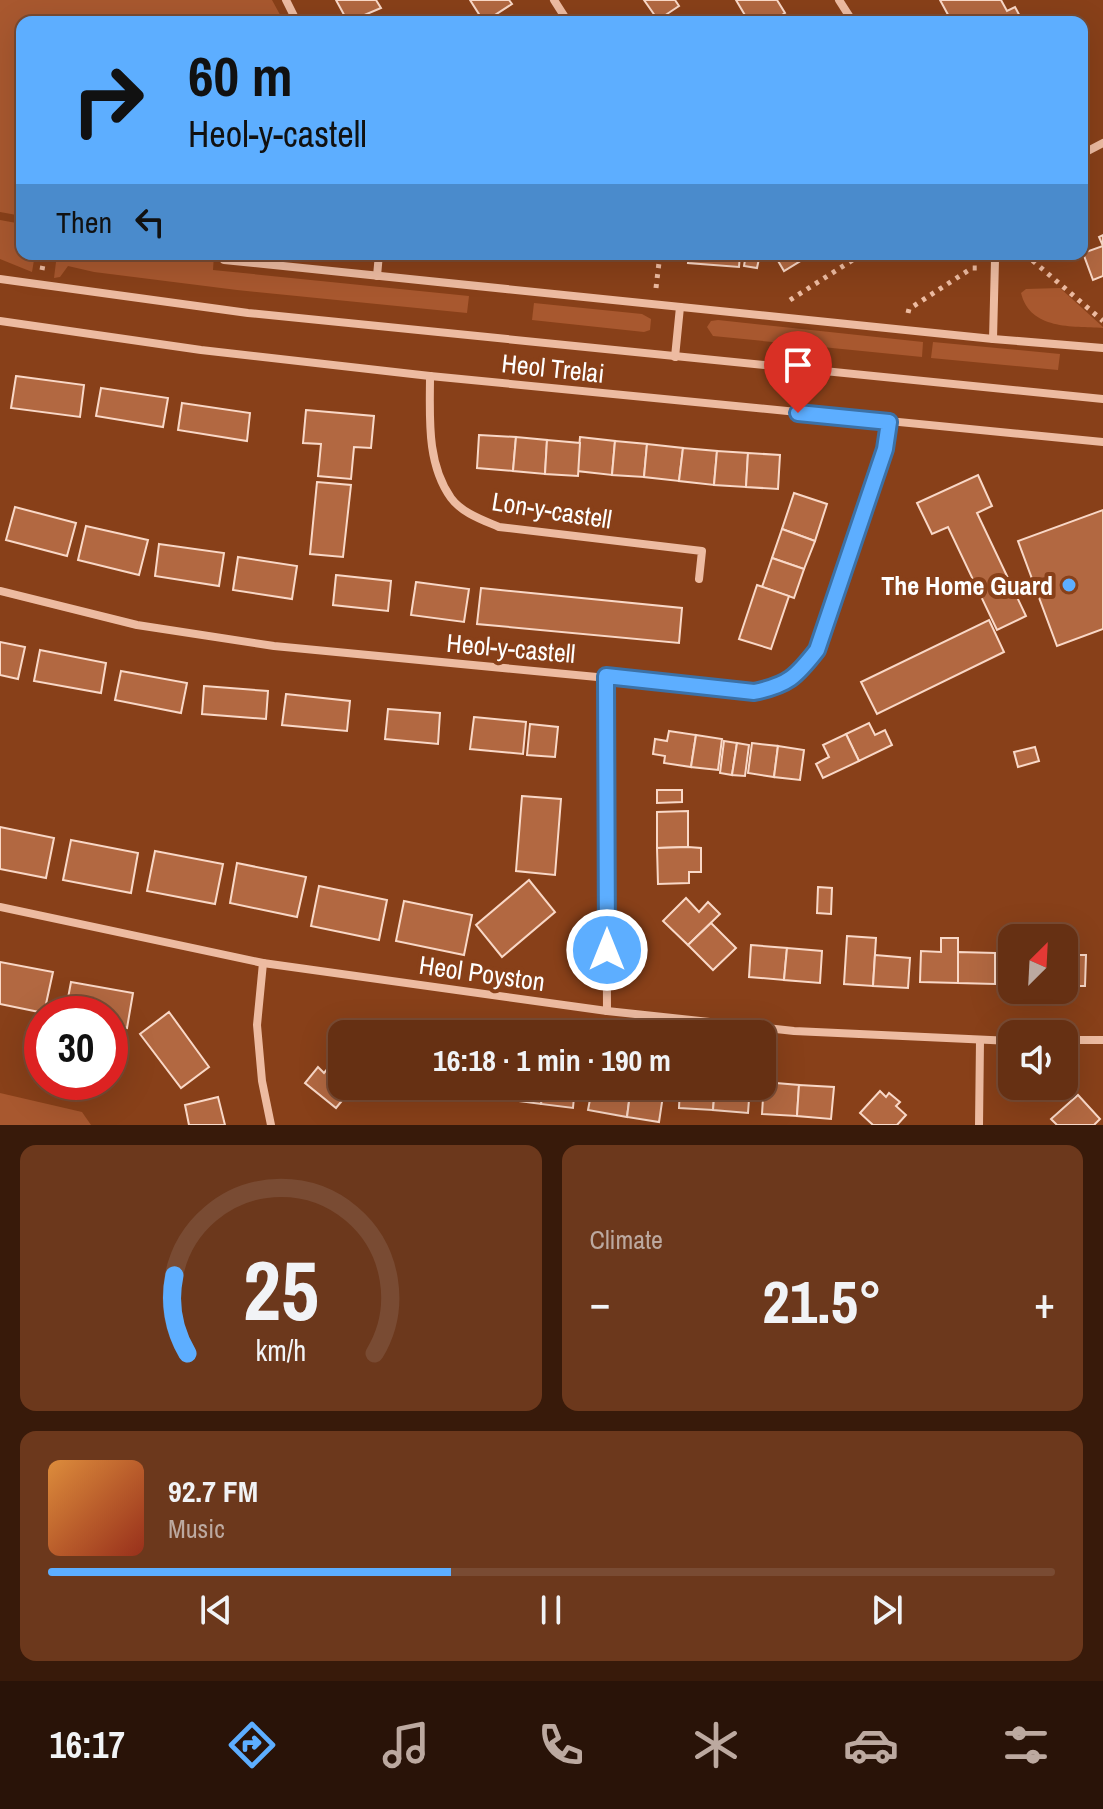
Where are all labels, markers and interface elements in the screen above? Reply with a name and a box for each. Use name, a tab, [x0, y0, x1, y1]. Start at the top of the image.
text: 60 m	[188, 38, 293, 113]
icon: right	[56, 48, 160, 152]
text: Heol-y-castell	[188, 110, 367, 158]
icon: left	[128, 200, 172, 244]
text: Then	[56, 202, 112, 242]
pin	[764, 331, 832, 413]
icon: arrive	[776, 343, 820, 387]
street label: Heol Trelai	[500, 345, 606, 391]
street label: Lon-y-castell	[490, 483, 614, 537]
place label: The Home Guard	[881, 568, 1053, 603]
marker: The Home Guard	[1060, 576, 1078, 594]
street label: Heol-y-castell	[445, 625, 577, 671]
position arrow	[565, 908, 649, 992]
north arrow	[998, 924, 1078, 1004]
map controls	[998, 924, 1078, 1100]
street label: Heol Poyston	[417, 947, 547, 999]
speed limit sign: 30	[24, 996, 128, 1100]
button: sound	[998, 1020, 1078, 1100]
text: 16:18 · 1 min · 190 m	[433, 1040, 671, 1080]
text: Climate	[590, 1222, 663, 1257]
text: 25	[243, 1234, 319, 1346]
text: 21.5°	[762, 1261, 882, 1342]
text: −	[590, 1272, 611, 1332]
text: +	[1034, 1272, 1055, 1332]
text: km/h	[255, 1331, 306, 1370]
text: 92.7 FM	[168, 1471, 258, 1511]
text: Music	[168, 1511, 225, 1546]
icon: previous	[194, 1588, 238, 1632]
icon: pause	[529, 1588, 573, 1632]
icon: next	[865, 1588, 909, 1632]
icon: directions	[224, 1717, 280, 1773]
icon: music	[378, 1717, 434, 1773]
icon: phone	[533, 1717, 589, 1773]
icon: climate	[688, 1717, 744, 1773]
icon: car	[843, 1717, 899, 1773]
icon: filters	[998, 1717, 1054, 1773]
text: 16:17	[49, 1721, 125, 1769]

